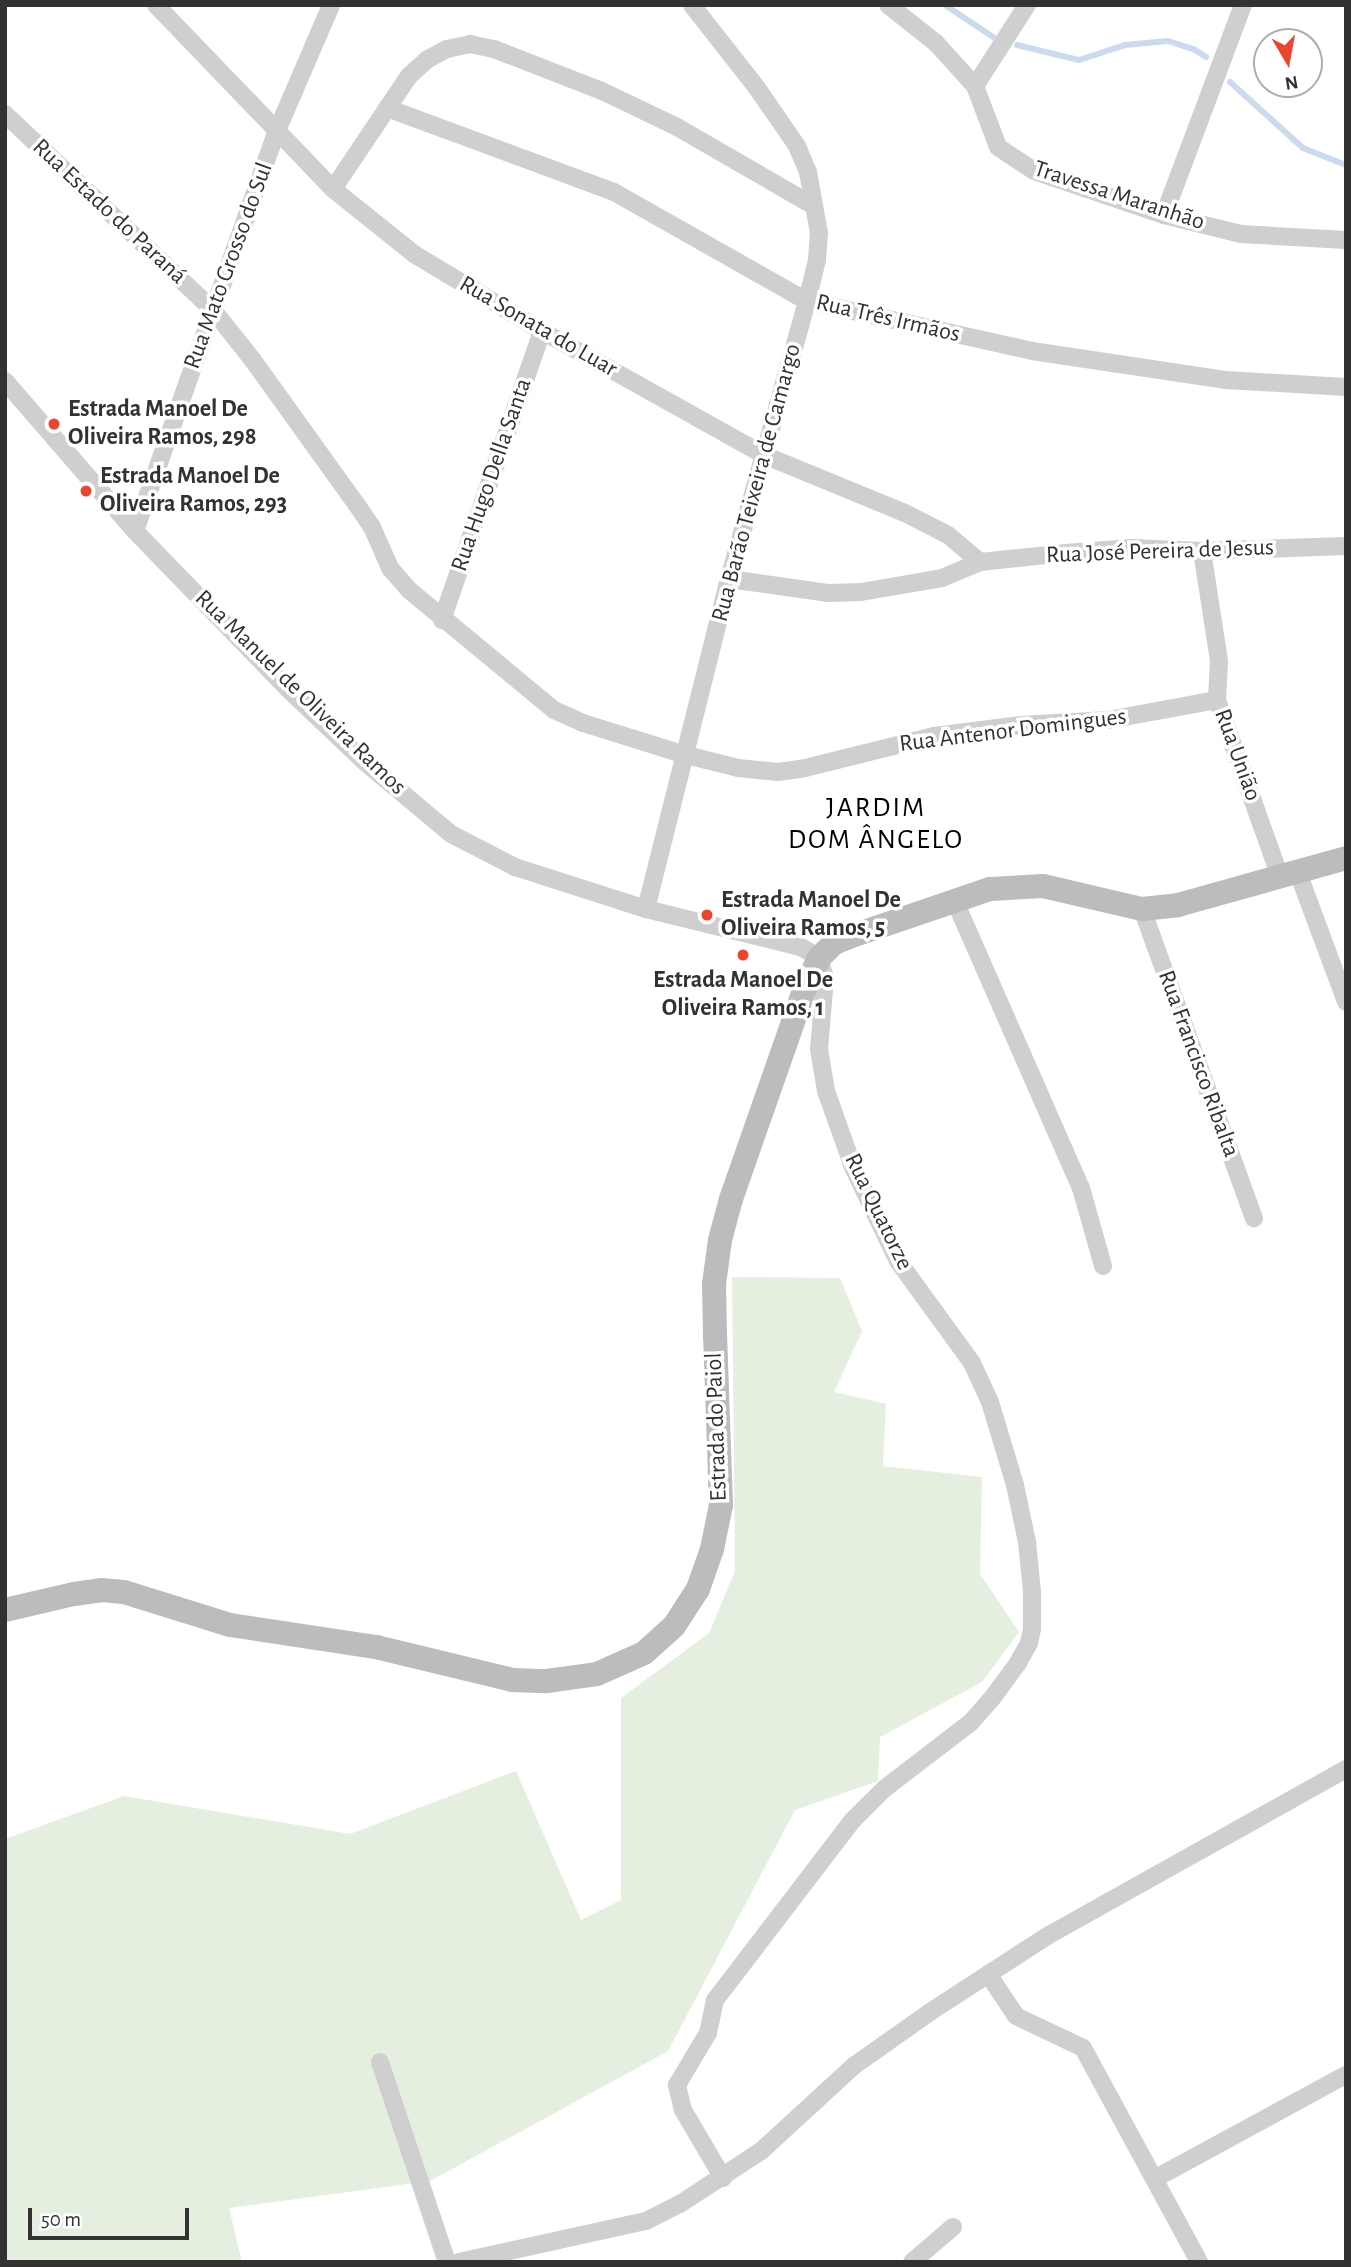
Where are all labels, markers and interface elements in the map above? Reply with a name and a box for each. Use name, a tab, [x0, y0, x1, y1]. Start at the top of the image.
north arrow	[1253, 28, 1323, 98]
text: N	[1283, 72, 1300, 93]
street label: Rua Estado do Paraná	[26, 133, 192, 291]
street label: Travessa Maranhão	[1030, 155, 1208, 237]
street label: Rua Mato Grosso do Sul	[178, 159, 280, 373]
street label: Rua Sonata do Luar	[454, 270, 622, 384]
street label: Rua Três Irmãos	[813, 288, 963, 350]
street label: Rua Barão Teixeira de Camargo	[706, 341, 808, 625]
street label: Rua Hugo Della Santa	[445, 375, 539, 575]
place label: Estrada Manoel De Oliveira Ramos, 298	[68, 396, 257, 452]
marker: Estrada Manoel De Oliveira Ramos, 298	[46, 416, 62, 432]
place label: Estrada Manoel De Oliveira Ramos, 293	[100, 463, 287, 519]
marker: Estrada Manoel De Oliveira Ramos, 293	[78, 483, 94, 499]
street label: Rua José Pereira de Jesus	[1046, 534, 1274, 570]
street label: Rua Manuel de Oliveira Ramos	[188, 585, 412, 801]
street label: Rua Antenor Domingues	[898, 703, 1128, 759]
street label: Rua União	[1207, 705, 1267, 805]
district label: JARDIM DOM ÂNGELO	[789, 791, 963, 857]
place label: Estrada Manoel De Oliveira Ramos, 5	[721, 887, 901, 943]
marker: Estrada Manoel De Oliveira Ramos, 5	[699, 907, 715, 923]
marker: Estrada Manoel De Oliveira Ramos, 1	[735, 947, 751, 963]
place label: Estrada Manoel De Oliveira Ramos, 1	[653, 967, 833, 1023]
street label: Rua Francisco Ribalta	[1151, 967, 1245, 1161]
street label: Rua Quatorze	[837, 1149, 919, 1275]
street label: Estrada do Paiol	[700, 1352, 734, 1502]
scale bar	[32, 2194, 192, 2238]
text: 50 m	[41, 2209, 81, 2230]

